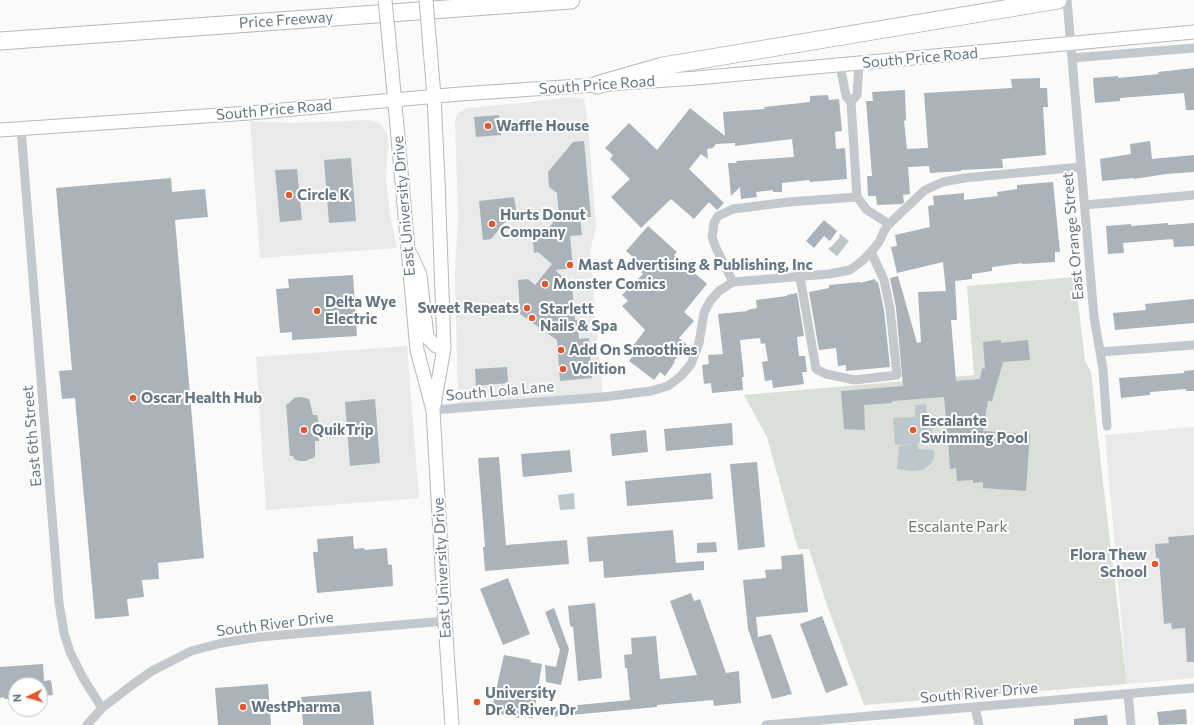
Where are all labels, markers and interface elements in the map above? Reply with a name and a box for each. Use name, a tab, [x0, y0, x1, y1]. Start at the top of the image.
street label: Price Freeway	[238, 8, 334, 32]
street label: South Price Road	[861, 44, 979, 72]
street label: South Price Road	[538, 72, 656, 98]
street label: South Price Road	[215, 96, 333, 124]
place label: Waffle House	[496, 117, 589, 135]
marker: Waffle House	[483, 121, 493, 131]
street label: East University Drive	[389, 135, 419, 277]
street label: East Orange Street	[1058, 171, 1088, 301]
place label: Circle K	[297, 186, 350, 204]
marker: Circle K	[284, 190, 294, 200]
place label: Hurts Donut Company	[500, 206, 586, 241]
marker: Hurts Donut Company	[487, 219, 497, 229]
place label: Mast Advertising & Publishing, Inc	[578, 256, 813, 274]
marker: Mast Advertising & Publishing, Inc	[565, 260, 575, 270]
place label: Monster Comics	[553, 275, 666, 293]
marker: Monster Comics	[540, 279, 550, 289]
place label: Delta Wye Electric	[325, 293, 396, 328]
place label: Sweet Repeats	[418, 299, 519, 317]
place label: Starlett Nails & Spa	[540, 300, 617, 335]
marker: Sweet Repeats	[522, 303, 532, 313]
marker: Delta Wye Electric	[312, 306, 322, 316]
marker: Starlett Nails & Spa	[527, 313, 537, 323]
place label: Add On Smoothies	[569, 341, 698, 359]
marker: Add On Smoothies	[556, 345, 566, 355]
place label: Volition	[571, 360, 626, 378]
marker: Volition	[558, 364, 568, 374]
street label: South Lola Lane	[445, 377, 555, 405]
street label: East 6th Street	[19, 385, 45, 487]
place label: Oscar Health Hub	[141, 389, 262, 407]
marker: Oscar Health Hub	[128, 393, 138, 403]
place label: Escalante Swimming Pool	[921, 412, 1028, 447]
place label: QuikTrip	[312, 421, 374, 439]
marker: QuikTrip	[299, 425, 309, 435]
marker: Escalante Swimming Pool	[908, 425, 918, 435]
street label: East University Drive	[429, 497, 455, 639]
park label: Escalante Park	[908, 518, 1008, 536]
place label: Flora Thew School	[1070, 546, 1147, 581]
marker: Flora Thew School	[1150, 559, 1160, 569]
street label: South River Drive	[215, 608, 335, 640]
north arrow	[8, 677, 48, 717]
street label: South River Drive	[919, 679, 1039, 707]
place label: University Dr & River Dr	[485, 684, 576, 719]
text: N	[10, 693, 23, 703]
marker: University Dr & River Dr	[472, 697, 482, 707]
place label: WestPharma	[251, 698, 340, 716]
marker: WestPharma	[238, 702, 248, 712]

